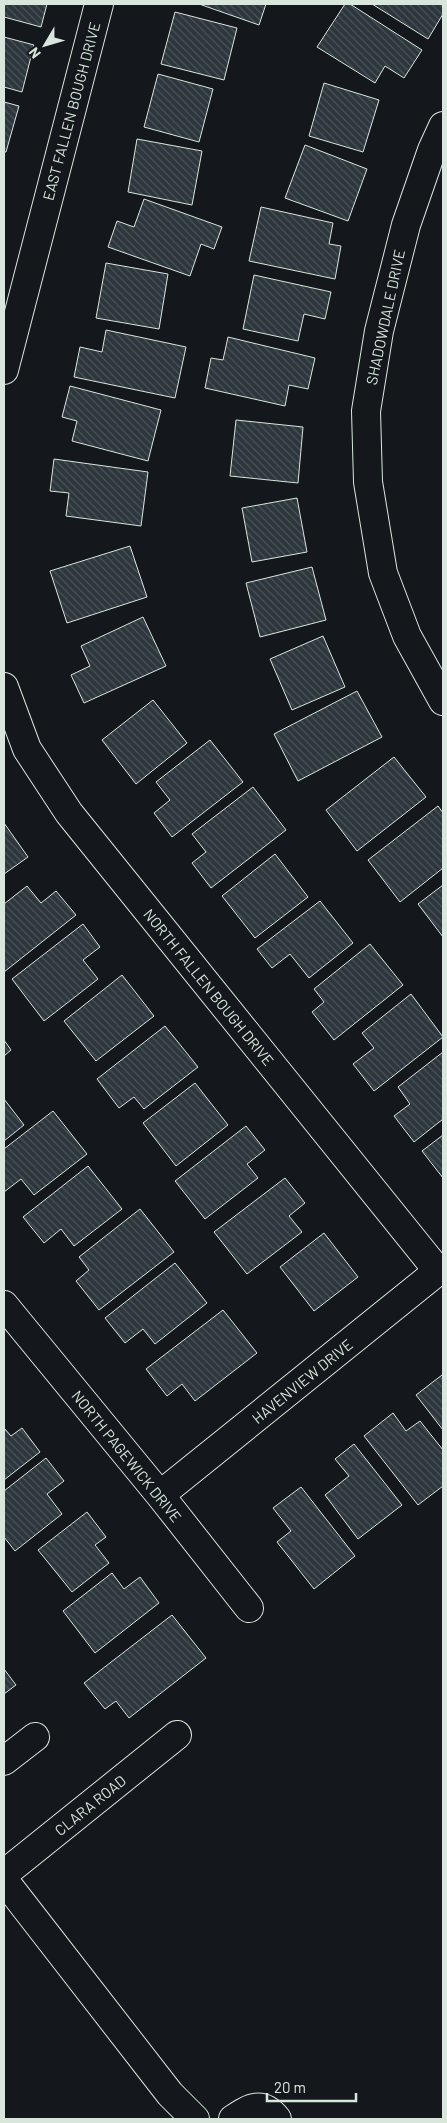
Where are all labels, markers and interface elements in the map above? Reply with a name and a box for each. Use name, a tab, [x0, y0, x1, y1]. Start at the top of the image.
north arrow	[20, 20, 70, 70]
street label: EAST FALLEN BOUGH DRIVE	[38, 20, 104, 202]
text: N	[25, 44, 44, 62]
street label: SHADOWDALE DRIVE	[362, 248, 408, 386]
street label: NORTH FALLEN BOUGH DRIVE	[140, 905, 278, 1069]
street label: HAVENVIEW DRIVE	[248, 1335, 356, 1427]
street label: NORTH PAGEWICK DRIVE	[68, 1387, 186, 1525]
street label: CLARA ROAD	[51, 1771, 129, 1839]
scale bar	[267, 2070, 356, 2102]
text: 20 m	[274, 2078, 306, 2096]

